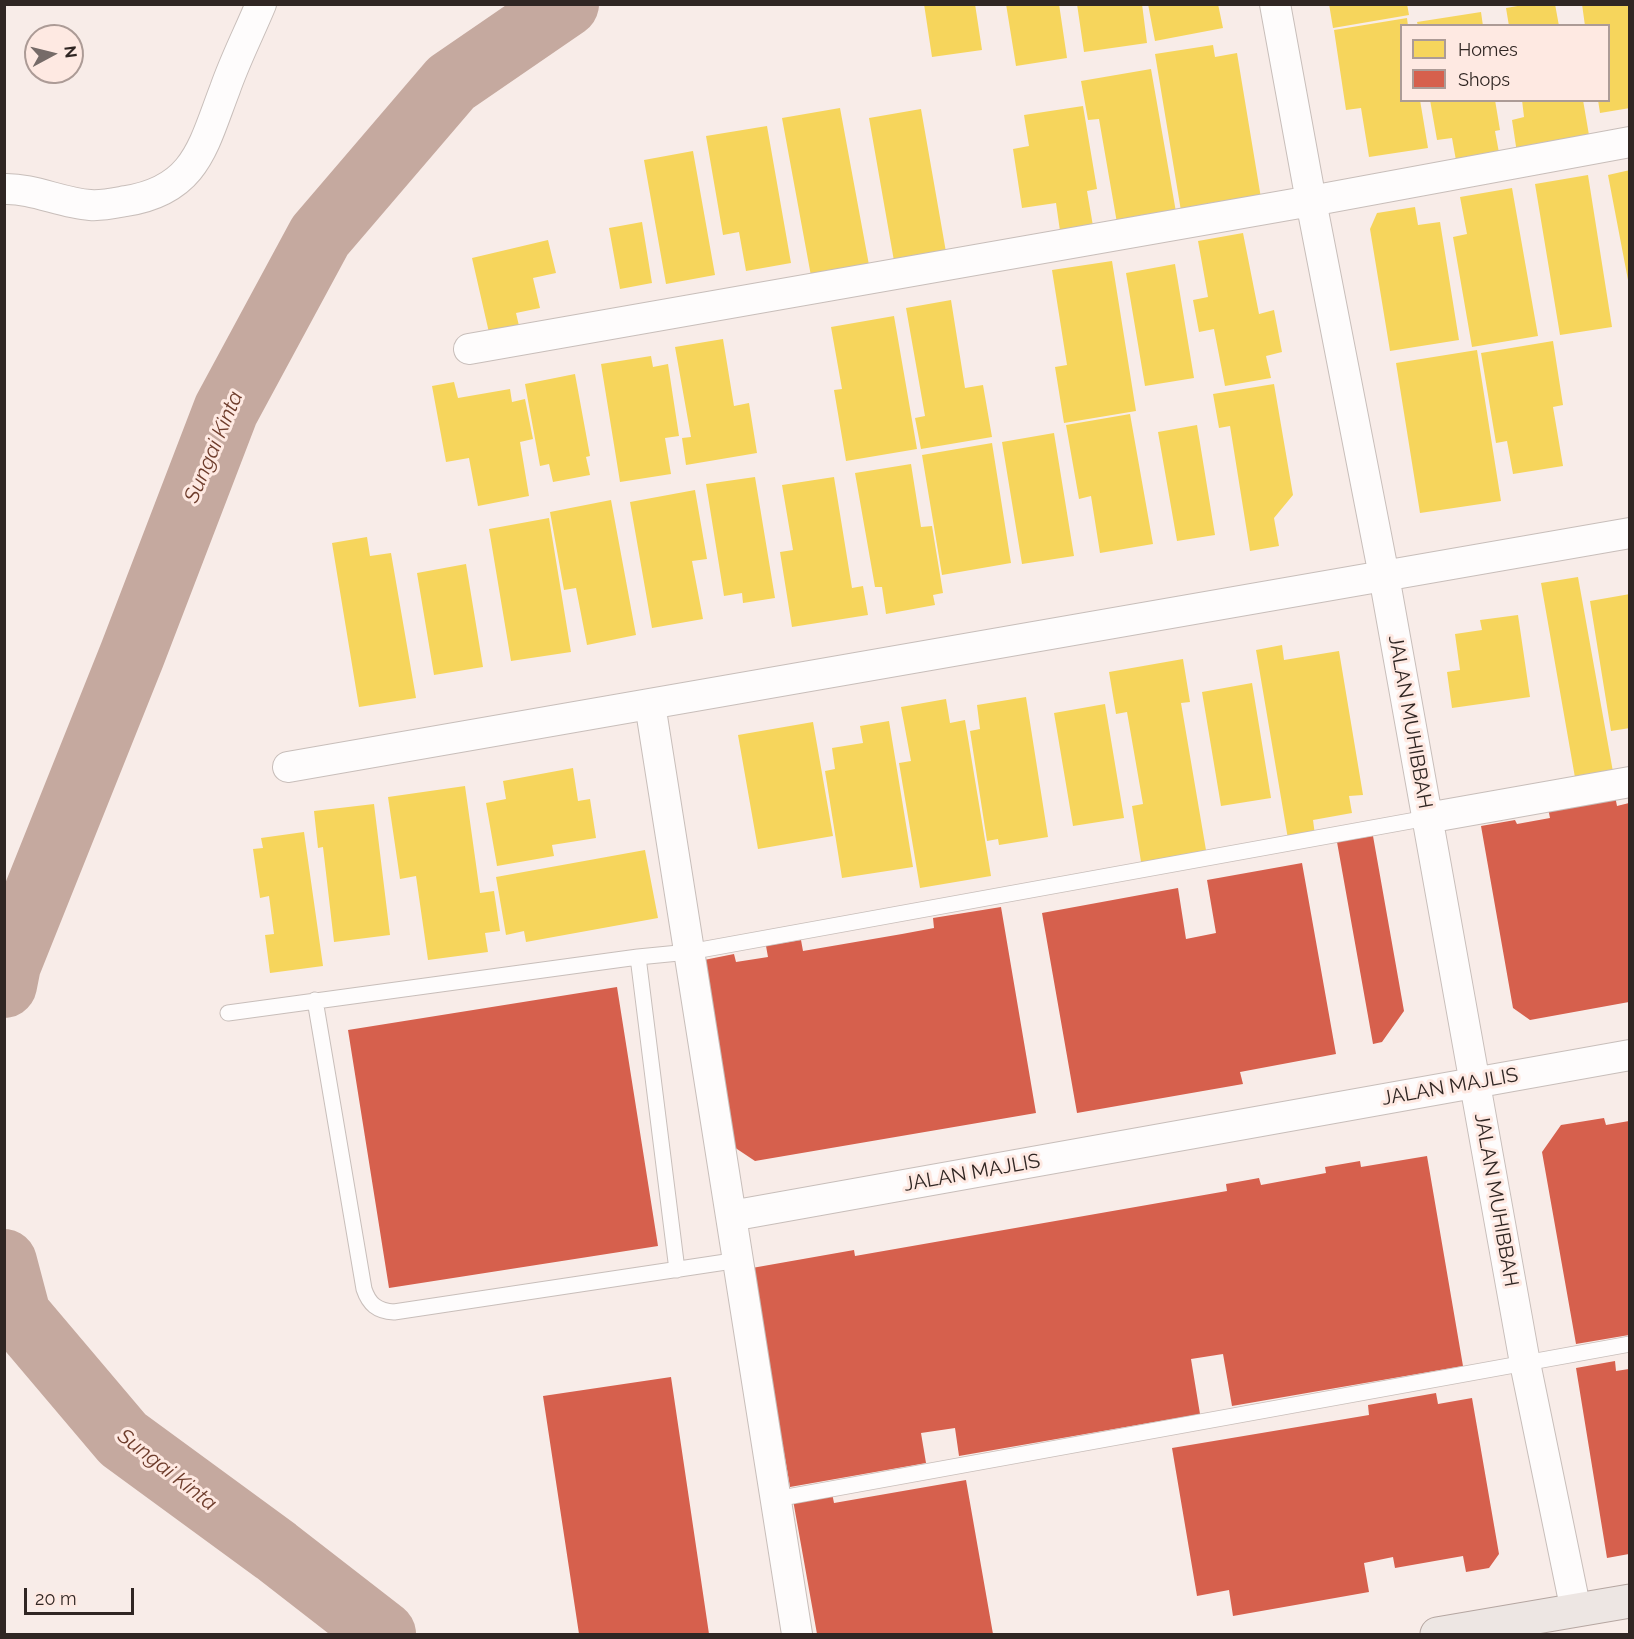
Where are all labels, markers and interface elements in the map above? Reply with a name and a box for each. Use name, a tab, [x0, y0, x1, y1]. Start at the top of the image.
north arrow	[24, 24, 84, 84]
legend	[1400, 24, 1610, 102]
text: Homes	[1458, 39, 1518, 60]
text: N	[60, 45, 81, 59]
text: Shops	[1458, 69, 1510, 90]
water label: Sungai Kinta	[179, 387, 249, 507]
street label: JALAN MUHIBBAH	[1383, 633, 1437, 811]
street label: JALAN MAJLIS	[1380, 1063, 1520, 1111]
street label: JALAN MUHIBBAH	[1469, 1111, 1523, 1289]
street label: JALAN MAJLIS	[902, 1149, 1042, 1197]
water label: Sungai Kinta	[112, 1424, 222, 1516]
scale bar	[27, 1576, 136, 1614]
text: 20 m	[35, 1588, 77, 1609]

